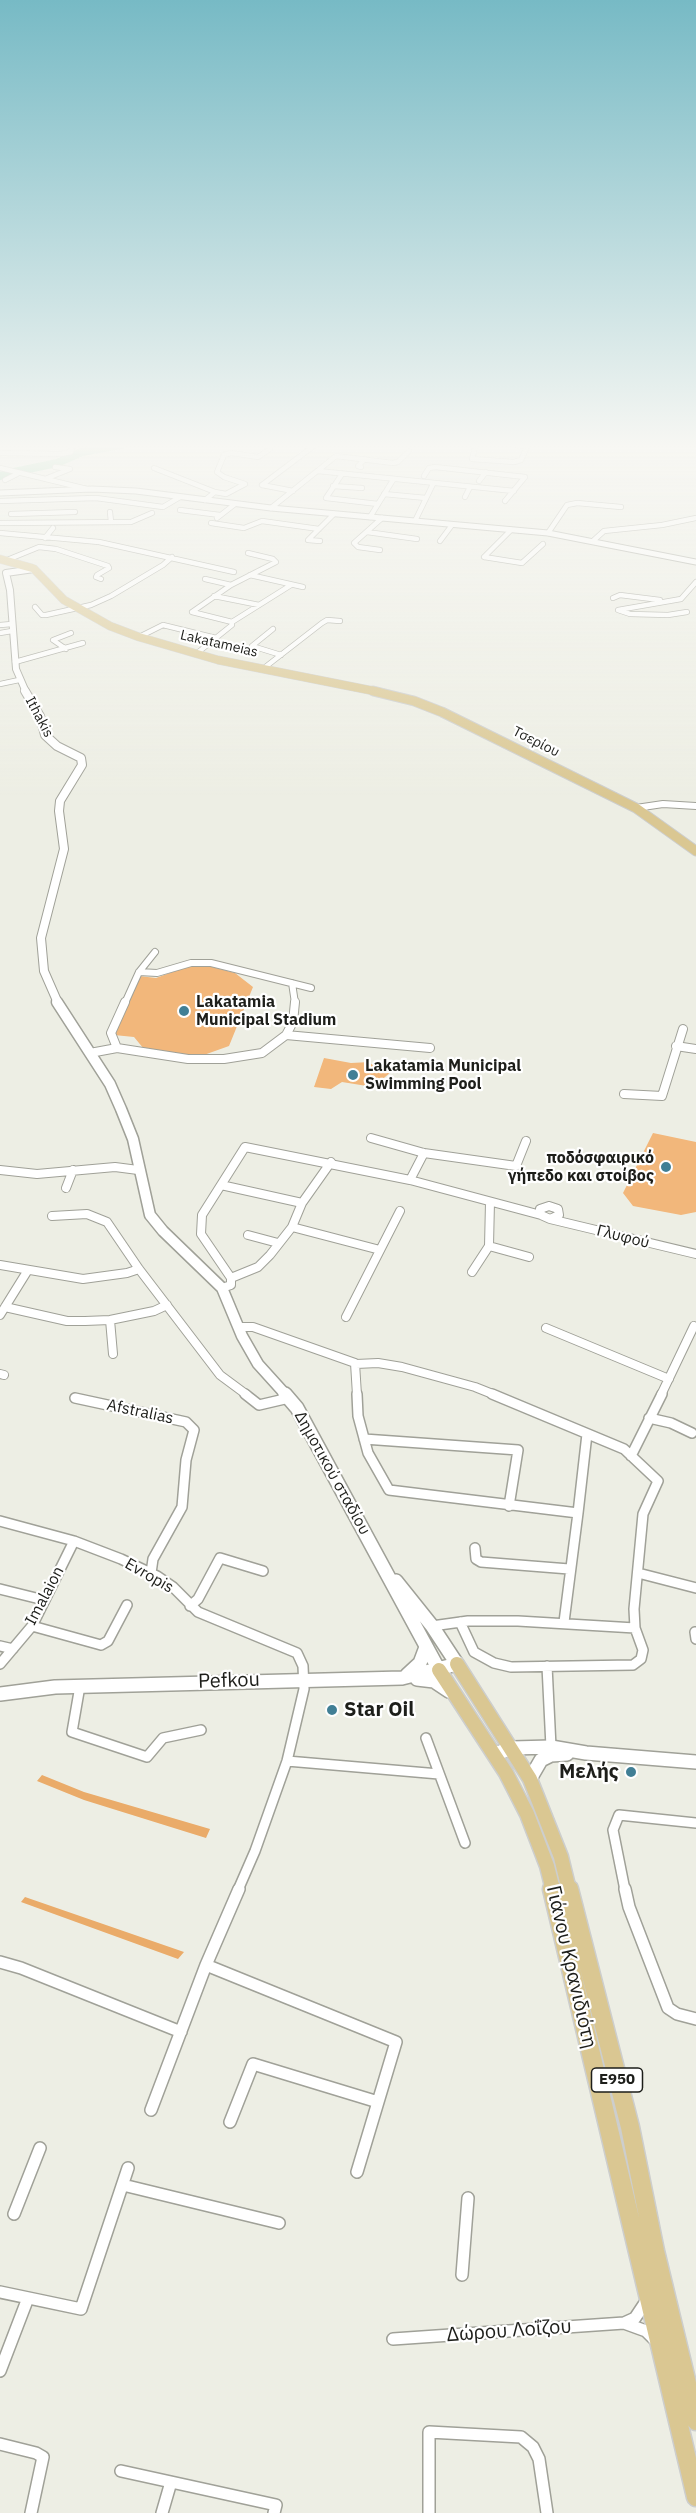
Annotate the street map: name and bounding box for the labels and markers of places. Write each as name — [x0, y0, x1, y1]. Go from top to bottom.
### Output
place label: Lakatamia Municipal Stadium — [196, 992, 336, 1030]
marker: Lakatamia Municipal Stadium — [177, 1004, 191, 1018]
place label: Lakatamia Municipal Swimming Pool — [365, 1056, 521, 1094]
marker: Lakatamia Municipal Swimming Pool — [346, 1068, 360, 1082]
place label: ποδόσφαιρικό γήπεδο και στοίβος — [508, 1148, 654, 1186]
marker: ποδόσφαιρικό γήπεδο και στοίβος — [659, 1160, 673, 1174]
place label: Star Oil — [344, 1698, 414, 1722]
marker: Star Oil — [325, 1703, 339, 1717]
place label: Μελής — [559, 1760, 619, 1784]
marker: Μελής — [624, 1765, 638, 1779]

